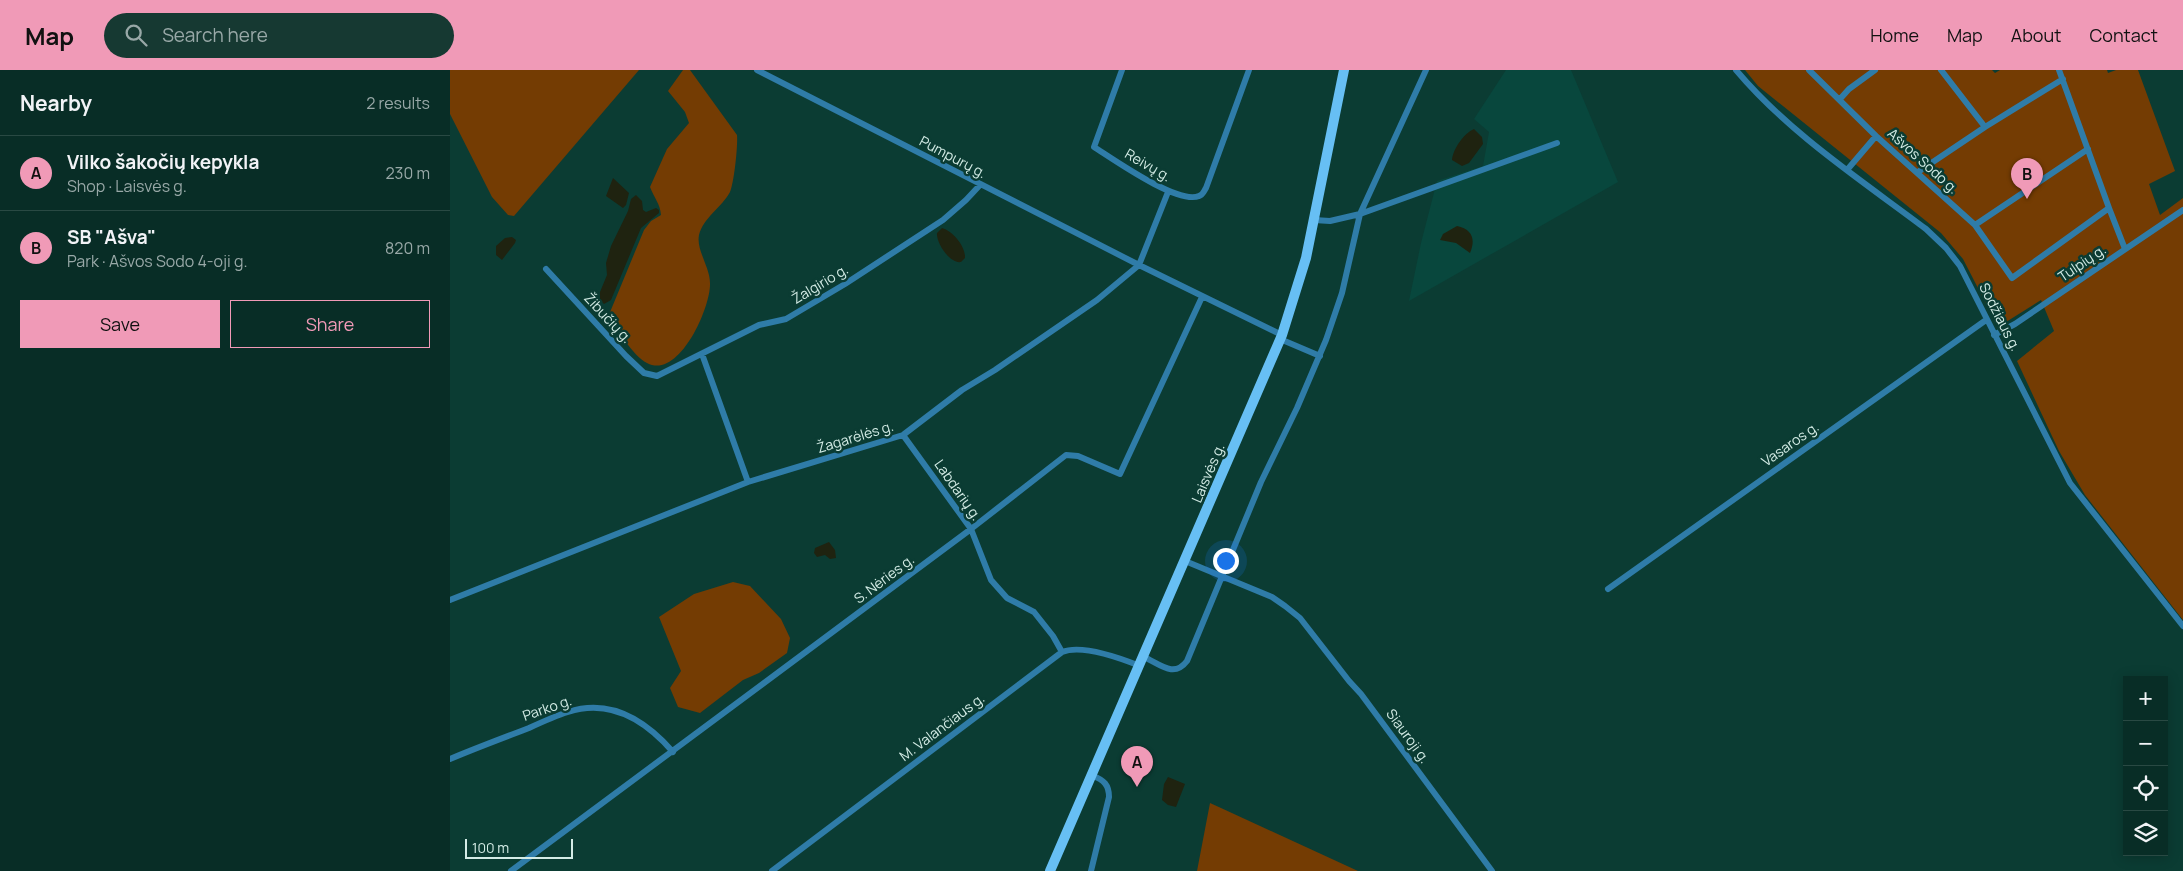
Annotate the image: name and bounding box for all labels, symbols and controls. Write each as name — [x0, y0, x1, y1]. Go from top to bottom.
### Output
search box — [104, 13, 454, 58]
text: Map — [25, 19, 74, 52]
icon: search — [122, 21, 150, 49]
text: Search here — [162, 22, 268, 48]
text: Home — [1870, 23, 1919, 47]
text: Map — [1947, 23, 1983, 47]
text: About — [2011, 23, 2061, 47]
text: Contact — [2089, 23, 2158, 47]
text: Nearby — [20, 89, 92, 117]
text: 2 results — [366, 92, 430, 114]
street label: Ašvos Sodo g. — [1884, 124, 1963, 198]
street label: Pumpurų g. — [916, 131, 990, 182]
street label: Reivų g. — [1122, 144, 1175, 185]
text: Vilko šakočių kepykla — [67, 149, 259, 175]
pin: B — [2011, 158, 2043, 199]
text: A — [31, 162, 41, 184]
text: 230 m — [386, 162, 430, 184]
text: Shop · Laisvės g. — [67, 175, 187, 197]
text: SB "Ašva" — [67, 224, 156, 250]
text: B — [31, 237, 41, 259]
text: 820 m — [385, 237, 430, 259]
street label: Tulpių g. — [2054, 240, 2109, 285]
text: Park · Ašvos Sodo 4-oji g. — [67, 250, 247, 272]
street label: Žalgirio g. — [788, 259, 851, 308]
street label: Sodžiaus g. — [1975, 280, 2026, 354]
street label: Žibučių g. — [580, 288, 637, 347]
button: Save — [20, 300, 220, 348]
button: Share — [230, 300, 430, 348]
street label: Žagarėlės g. — [814, 416, 895, 457]
street label: Vasaros g. — [1757, 417, 1822, 470]
street label: Laisvės g. — [1187, 440, 1229, 505]
street label: Labdarių g. — [930, 455, 986, 524]
your location — [1213, 548, 1239, 574]
street label: S. Nėries g. — [850, 550, 918, 608]
map controls — [2123, 676, 2168, 856]
button: + — [2123, 676, 2168, 721]
street label: M. Valančiaus g. — [895, 688, 988, 765]
street label: Parko g. — [520, 690, 574, 725]
street label: Siauroji g. — [1382, 705, 1434, 767]
button: − — [2123, 721, 2168, 766]
pin: A — [1121, 746, 1153, 787]
button: locate — [2123, 766, 2168, 811]
button: layers — [2123, 811, 2168, 856]
scale bar — [465, 836, 572, 859]
text: 100 m — [472, 838, 509, 857]

